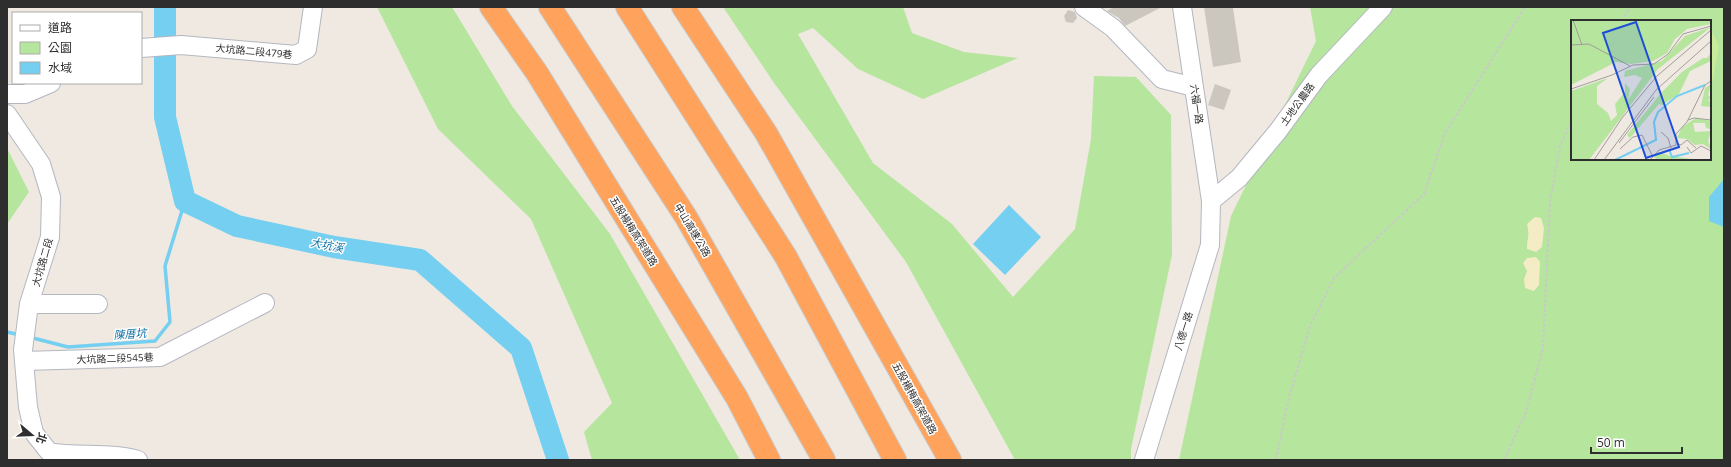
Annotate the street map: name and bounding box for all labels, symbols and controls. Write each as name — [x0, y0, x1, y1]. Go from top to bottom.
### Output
legend — [12, 12, 142, 84]
text: 道路 — [48, 19, 72, 36]
inset map — [1571, 20, 1711, 160]
text: 公園 — [48, 39, 72, 56]
street label: 大坑路二段479巷 — [215, 41, 293, 61]
text: 水域 — [48, 59, 72, 76]
street label: 土地公農路 — [1277, 80, 1317, 128]
street label: 六福一路 — [1187, 83, 1207, 125]
street label: 五股楊梅高架道路 — [607, 193, 661, 269]
street label: 中山高速公路 — [672, 201, 714, 259]
water label: 大坑溪 — [309, 234, 347, 255]
street label: 大坑路二段 — [28, 236, 56, 288]
street label: 八德一路 — [1170, 310, 1196, 352]
water label: 陳厝坑 — [113, 325, 149, 342]
street label: 大坑路二段545巷 — [76, 350, 154, 366]
street label: 五股楊梅高架道路 — [889, 360, 941, 436]
north arrow — [12, 415, 52, 455]
scale bar — [1591, 429, 1682, 455]
text: 北 — [33, 431, 51, 446]
text: 50 m — [1597, 434, 1625, 451]

